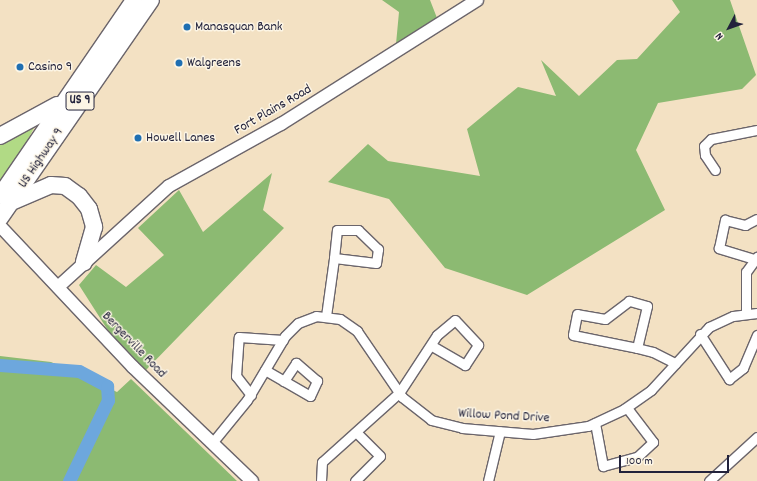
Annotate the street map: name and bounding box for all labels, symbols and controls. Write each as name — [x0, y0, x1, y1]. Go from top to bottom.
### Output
north arrow — [709, 8, 749, 48]
place label: Manasquan Bank — [195, 19, 283, 35]
marker: Manasquan Bank — [182, 22, 192, 32]
text: N — [712, 29, 728, 43]
place label: Walgreens — [187, 55, 241, 71]
marker: Walgreens — [174, 58, 184, 68]
place label: Casino 9 — [28, 59, 72, 75]
marker: Casino 9 — [15, 62, 25, 72]
street label: Fort Plains Road — [231, 81, 315, 139]
road number: US 9 — [65, 90, 95, 112]
street label: US Highway 9 — [15, 125, 67, 191]
place label: Howell Lanes — [146, 130, 215, 146]
marker: Howell Lanes — [133, 133, 143, 143]
street label: Bergerville Road — [98, 308, 170, 382]
street label: Willow Pond Drive — [458, 405, 550, 427]
scale bar — [621, 447, 731, 473]
text: 100 m — [626, 453, 653, 470]

